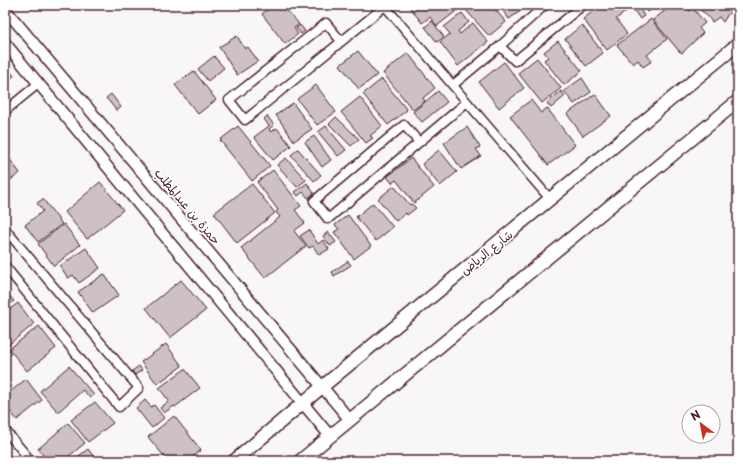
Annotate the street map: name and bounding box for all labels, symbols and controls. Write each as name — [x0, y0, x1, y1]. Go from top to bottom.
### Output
street label: حمزة بن عبدالمطلب — [151, 164, 225, 248]
street label: شارع الرياض — [456, 225, 517, 280]
north arrow — [681, 404, 721, 444]
text: N — [687, 405, 704, 425]

